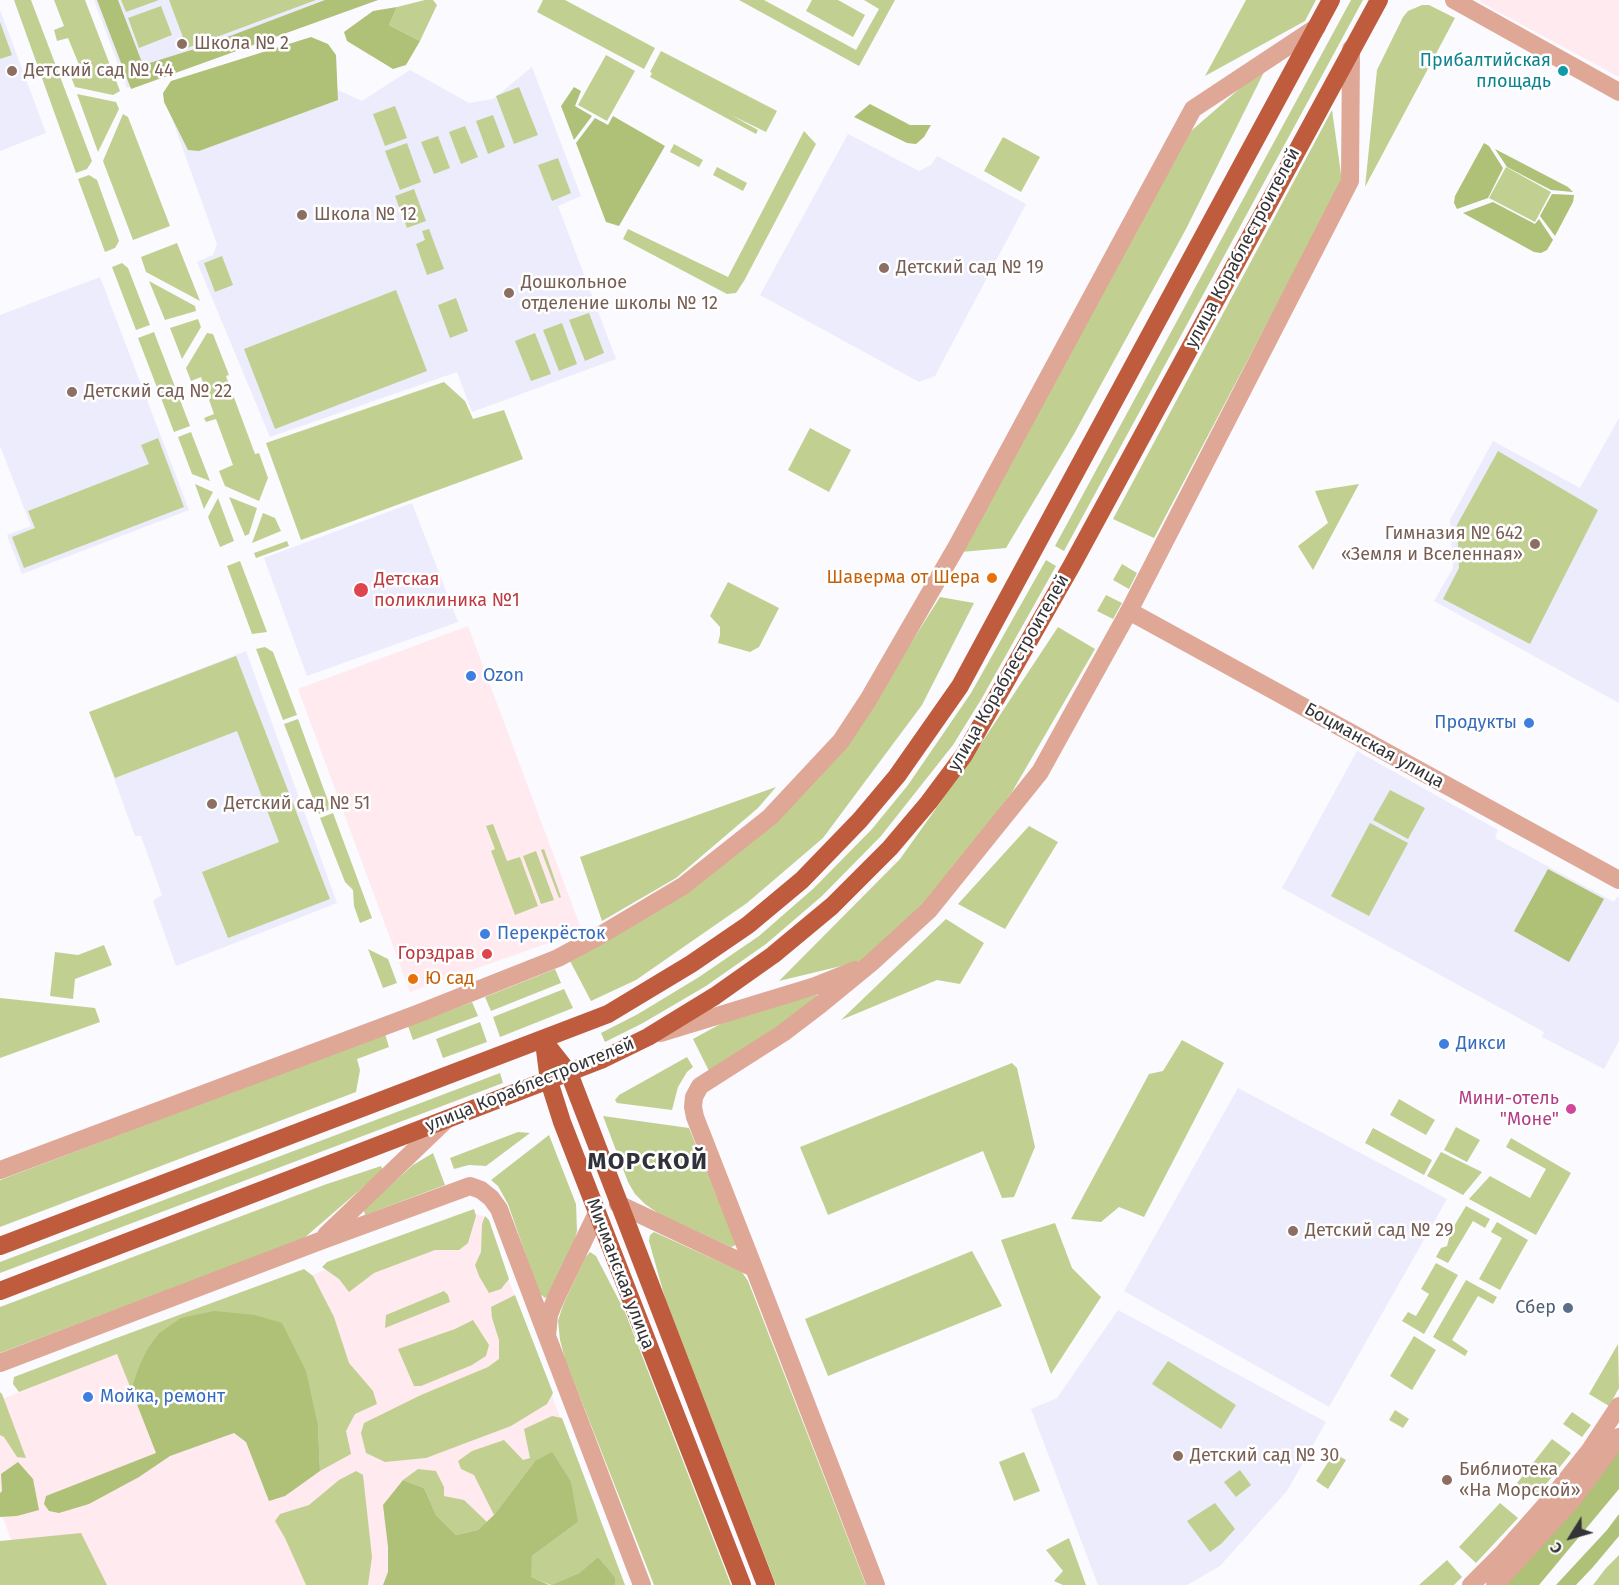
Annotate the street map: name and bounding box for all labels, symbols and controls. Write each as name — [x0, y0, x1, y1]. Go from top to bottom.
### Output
place label: Школа № 2 — [194, 33, 289, 55]
marker: Школа № 2 — [175, 37, 189, 51]
place label: Прибалтийская площадь — [1420, 50, 1551, 92]
place label: Детский сад № 44 — [24, 60, 173, 82]
marker: Детский сад № 44 — [5, 64, 19, 78]
marker: Прибалтийская площадь — [1556, 64, 1570, 78]
street label: улица Кораблестроителей — [1181, 144, 1305, 352]
place label: Школа № 12 — [314, 204, 417, 226]
marker: Школа № 12 — [295, 208, 309, 222]
place label: Детский сад № 19 — [896, 257, 1044, 279]
marker: Детский сад № 19 — [877, 261, 891, 275]
place label: Дошкольное отделение школы № 12 — [521, 272, 718, 314]
marker: Дошкольное отделение школы № 12 — [502, 286, 516, 300]
place label: Детский сад № 22 — [84, 381, 232, 403]
marker: Детский сад № 22 — [65, 385, 79, 399]
place label: Гимназия № 642 «Земля и Вселенная» — [1341, 523, 1523, 566]
marker: Гимназия № 642 «Земля и Вселенная» — [1528, 537, 1542, 551]
place label: Шаверма от Шера — [827, 567, 980, 589]
place label: Детская поликлиника №1 — [374, 569, 520, 612]
street label: улица Кораблестроителей — [944, 571, 1074, 775]
marker: Шаверма от Шера — [985, 571, 999, 585]
marker: Детская поликлиника №1 — [352, 581, 370, 599]
place label: Ozon — [483, 665, 524, 687]
marker: Ozon — [464, 669, 478, 683]
street label: Боцманская улица — [1300, 699, 1448, 793]
place label: Продукты — [1434, 712, 1517, 734]
marker: Продукты — [1522, 716, 1536, 730]
place label: Детский сад № 51 — [224, 793, 370, 815]
marker: Детский сад № 51 — [205, 797, 219, 811]
place label: Перекрёсток — [497, 923, 605, 945]
marker: Перекрёсток — [478, 927, 492, 941]
place label: Горздрав — [398, 943, 475, 965]
marker: Горздрав — [480, 947, 494, 961]
place label: Ю сад — [425, 968, 474, 990]
marker: Ю сад — [406, 972, 420, 986]
street label: улица Кораблестроителей — [422, 1033, 638, 1137]
place label: Дикси — [1456, 1033, 1506, 1055]
marker: Дикси — [1437, 1037, 1451, 1051]
place label: Мини-отель "Моне" — [1458, 1088, 1559, 1130]
marker: Мини-отель "Моне" — [1564, 1102, 1578, 1116]
district label: МОРСКОЙ — [588, 1148, 708, 1176]
street label: Мичманская улица — [581, 1196, 659, 1352]
place label: Детский сад № 29 — [1305, 1220, 1454, 1242]
marker: Детский сад № 29 — [1286, 1224, 1300, 1238]
place label: Сбер — [1515, 1297, 1556, 1319]
marker: Сбер — [1561, 1301, 1575, 1315]
place label: Мойка, ремонт — [100, 1386, 225, 1408]
marker: Мойка, ремонт — [81, 1390, 95, 1404]
place label: Детский сад № 30 — [1190, 1445, 1339, 1467]
marker: Детский сад № 30 — [1171, 1449, 1185, 1463]
place label: Библиотека «На Морской» — [1459, 1459, 1581, 1502]
marker: Библиотека «На Морской» — [1440, 1473, 1454, 1487]
north arrow — [1541, 1507, 1601, 1567]
text: С — [1546, 1539, 1567, 1558]

